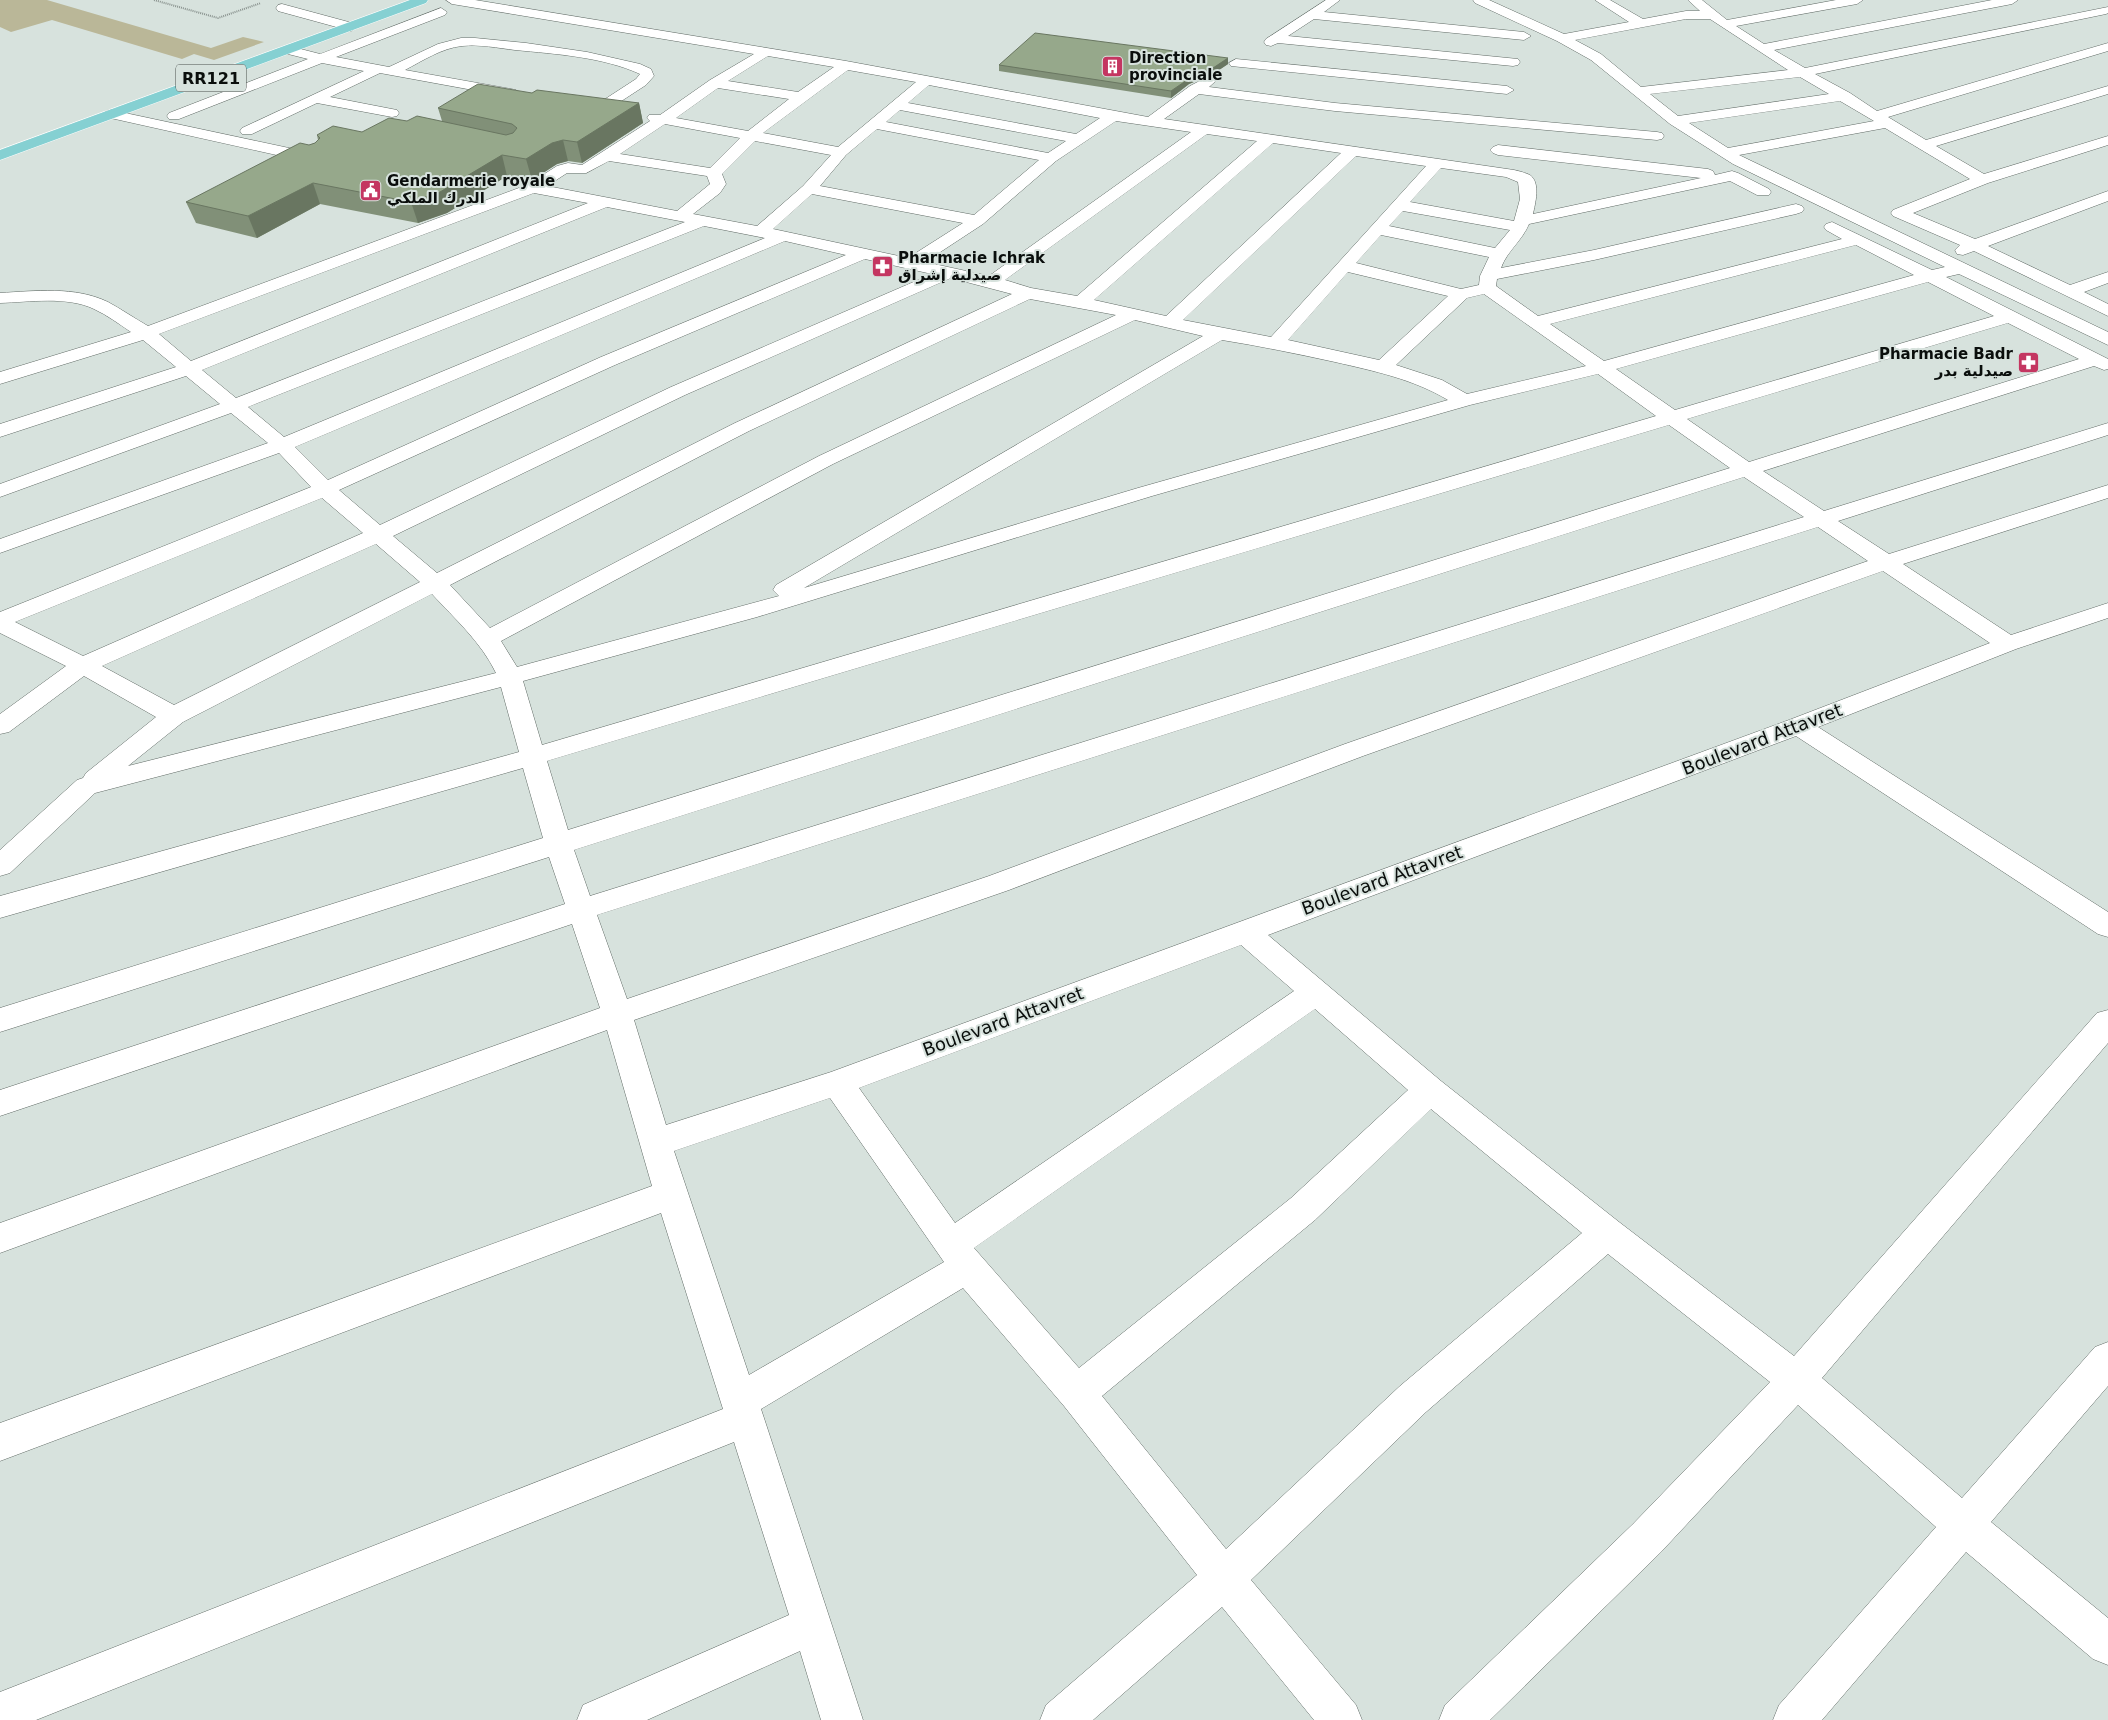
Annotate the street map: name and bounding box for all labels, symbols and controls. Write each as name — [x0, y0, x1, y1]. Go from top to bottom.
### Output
place label: Direction provinciale — [1129, 49, 1223, 84]
building icon: Direction provinciale — [1101, 55, 1125, 79]
road number: RR121 — [176, 64, 246, 92]
place label: Gendarmerie royale الدرك الملكي — [387, 172, 555, 207]
public building icon: Gendarmerie royale الدرك الملكي — [359, 178, 383, 202]
place label: Pharmacie Ichrak صيدلية إشراق — [898, 249, 1046, 284]
pharmacy icon: Pharmacie Ichrak صيدلية إشراق — [870, 255, 894, 279]
place label: Pharmacie Badr صيدلية بدر — [1879, 345, 2014, 380]
pharmacy icon: Pharmacie Badr صيدلية بدر — [2017, 351, 2041, 375]
street label: Boulevard Attavret — [1679, 699, 1845, 779]
street label: Boulevard Attavret — [1299, 841, 1465, 919]
street label: Boulevard Attavret — [920, 982, 1086, 1060]

